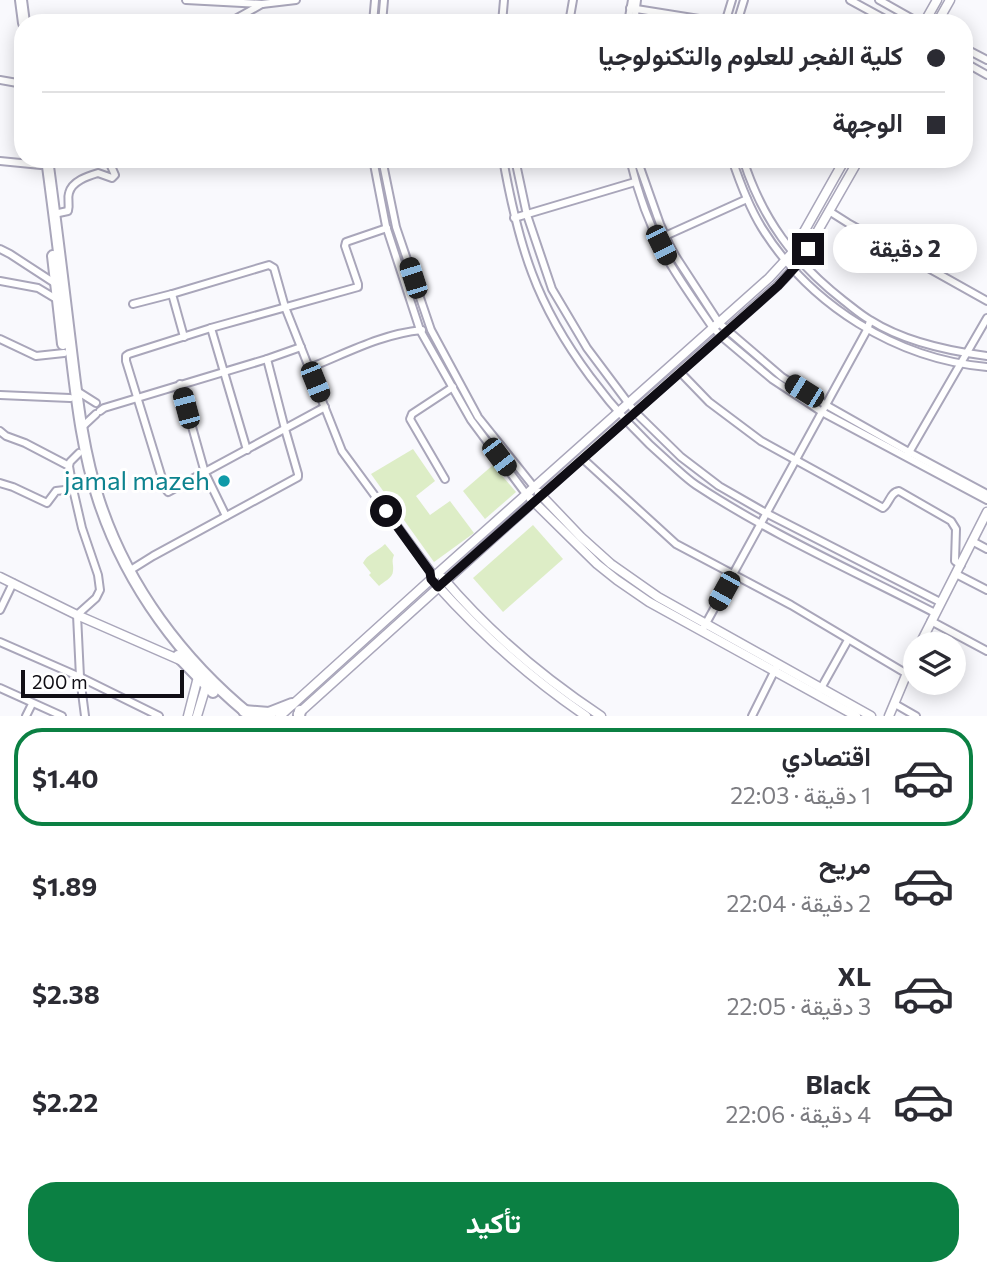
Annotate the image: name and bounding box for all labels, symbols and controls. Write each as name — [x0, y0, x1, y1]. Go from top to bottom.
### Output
text: كلية الفجر للعلوم والتكنولوجيا — [598, 39, 903, 70]
text: الوجهة — [832, 106, 903, 137]
car — [643, 222, 680, 268]
callout: 2 دقيقة — [832, 224, 976, 274]
route end — [792, 233, 824, 265]
text: 2 دقيقة — [869, 234, 941, 262]
car — [397, 255, 430, 301]
car — [298, 359, 333, 405]
car — [781, 371, 828, 411]
car — [171, 385, 202, 431]
car — [478, 434, 521, 480]
place label: jamal mazeh — [64, 464, 210, 495]
marker: jamal mazeh — [216, 473, 232, 489]
route start — [370, 495, 402, 527]
car — [705, 568, 744, 614]
map controls — [903, 632, 966, 695]
button: layers — [903, 632, 966, 695]
scale bar — [21, 667, 184, 699]
text: 200 m — [32, 670, 88, 693]
text: اقتصادي — [782, 740, 871, 771]
icon: car — [892, 746, 955, 809]
text: $1.40 — [32, 762, 99, 793]
text: 1 دقيقة · 22:03 — [730, 781, 871, 809]
text: مريح — [819, 848, 871, 879]
icon: car — [892, 854, 955, 917]
text: $1.89 — [32, 870, 97, 901]
text: 2 دقيقة · 22:04 — [727, 889, 871, 917]
text: XL — [837, 960, 871, 991]
icon: car — [892, 962, 955, 1025]
text: $2.38 — [32, 978, 100, 1009]
text: 3 دقيقة · 22:05 — [727, 992, 871, 1020]
text: Black — [805, 1068, 871, 1099]
icon: car — [892, 1070, 955, 1133]
text: $2.22 — [32, 1086, 98, 1117]
text: 4 دقيقة · 22:06 — [725, 1100, 871, 1128]
button: تأكيد — [28, 1182, 959, 1262]

